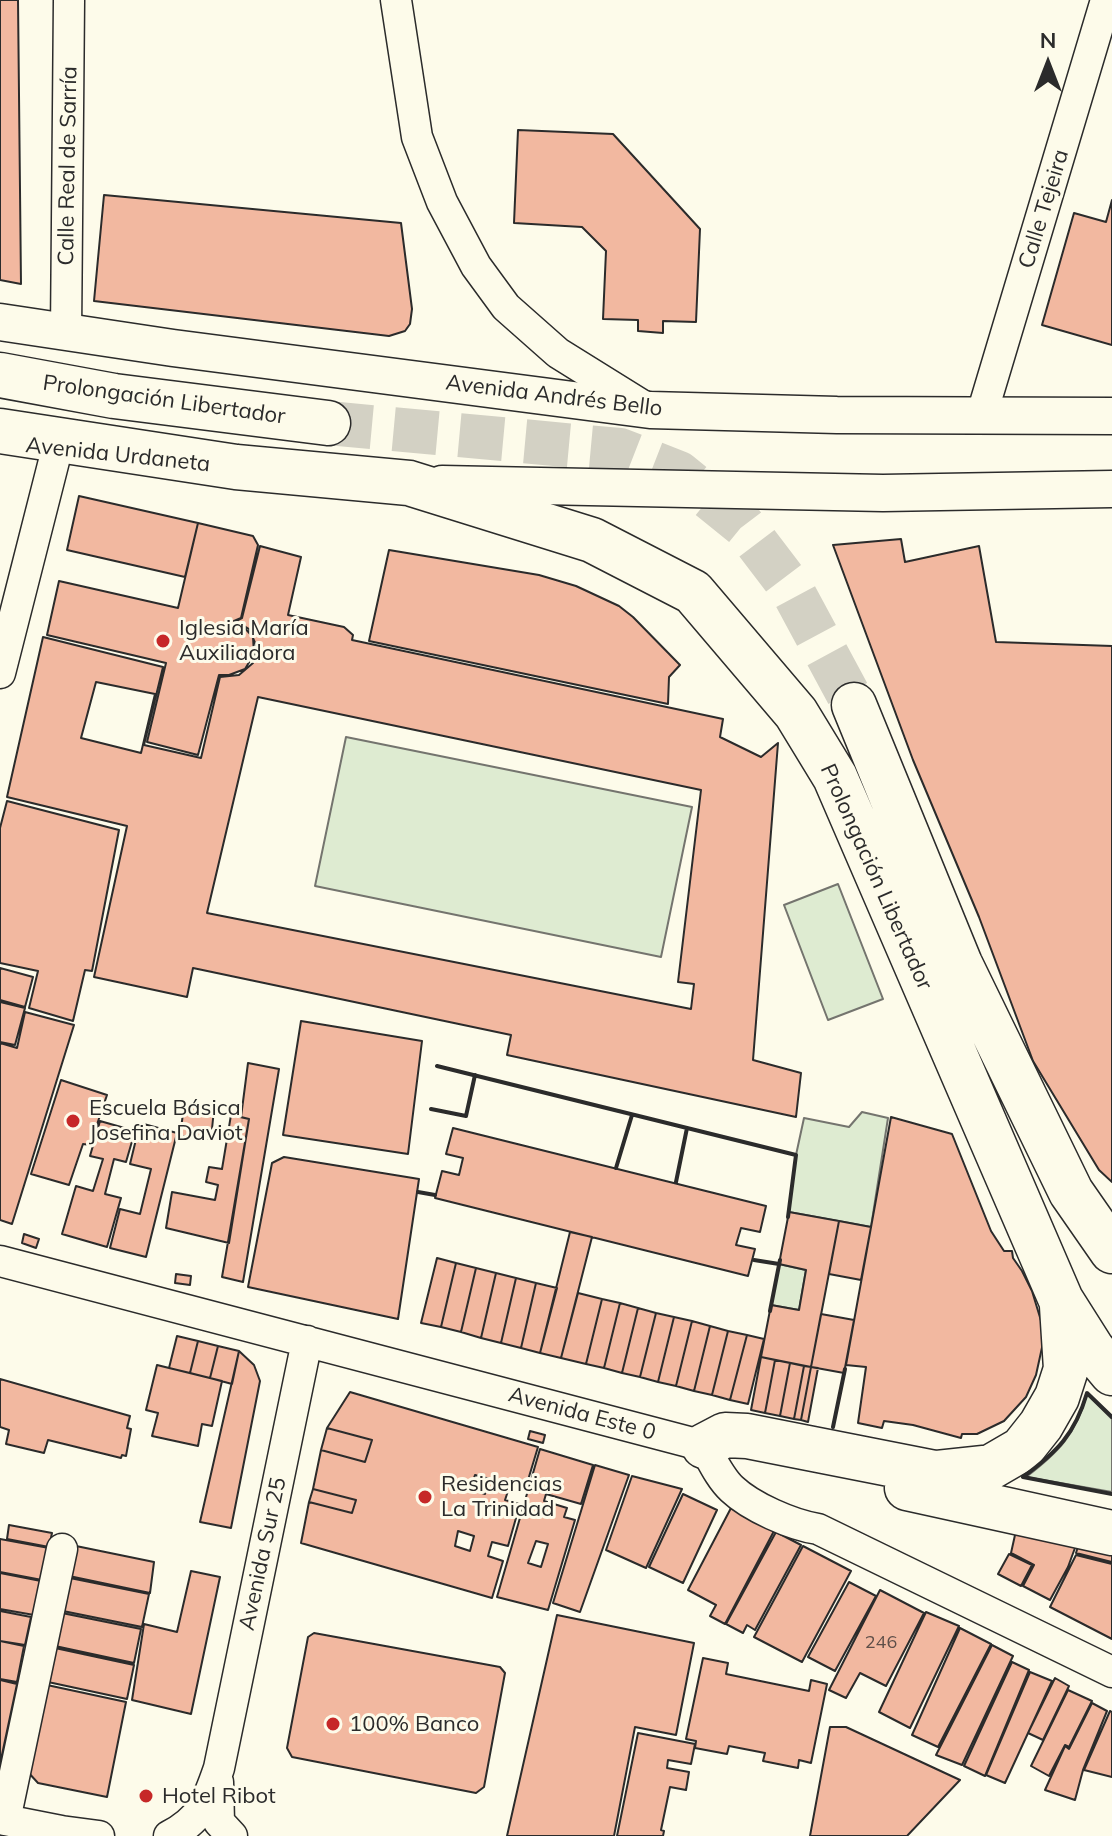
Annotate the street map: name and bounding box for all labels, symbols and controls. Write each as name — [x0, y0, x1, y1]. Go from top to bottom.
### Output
north arrow — [1008, 24, 1088, 104]
text: N — [1040, 26, 1056, 54]
street label: Calle Real de Sarría — [53, 66, 83, 266]
street label: Calle Tejeira — [1013, 146, 1075, 272]
street label: Prolongación Libertador — [41, 370, 287, 430]
street label: Avenida Andrés Bello — [444, 370, 664, 422]
street label: Avenida Urdaneta — [24, 432, 212, 478]
place label: Iglesia María Auxiliadora — [179, 615, 309, 666]
marker: Iglesia María Auxiliadora — [154, 632, 172, 650]
street label: Prolongación Libertador — [814, 760, 938, 994]
place label: Escuela Básica Josefina Daviot — [89, 1095, 243, 1146]
marker: Escuela Básica Josefina Daviot — [64, 1112, 82, 1130]
street label: Avenida Este 0 — [505, 1382, 659, 1446]
place label: Residencias La Trinidad — [441, 1471, 562, 1522]
street label: Avenida Sur 25 — [234, 1475, 292, 1633]
marker: Residencias La Trinidad — [416, 1488, 434, 1506]
house number: 246 — [865, 1632, 897, 1654]
place label: 100% Banco — [349, 1711, 479, 1737]
marker: 100% Banco — [324, 1715, 342, 1733]
place label: Hotel Ribot — [162, 1783, 276, 1809]
marker: Hotel Ribot — [137, 1787, 155, 1805]

